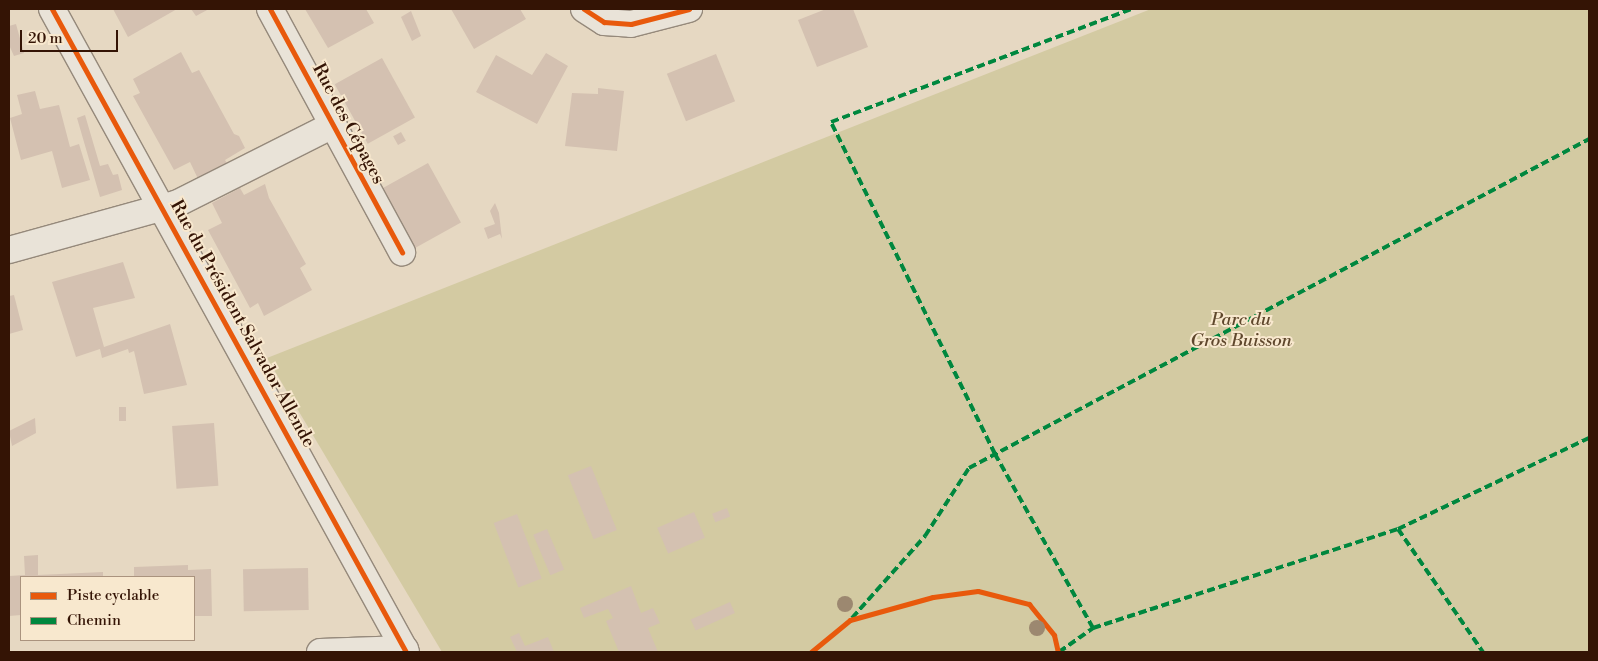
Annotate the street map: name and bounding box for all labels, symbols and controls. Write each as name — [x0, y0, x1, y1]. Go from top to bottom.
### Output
scale bar — [22, 20, 120, 52]
text: 20 m — [28, 29, 63, 48]
street label: Rue des Cépages — [307, 60, 389, 188]
street label: Rue du Président Salvador Allende — [165, 197, 319, 451]
park label: Parc du Gros Buisson — [1190, 310, 1292, 352]
legend — [20, 576, 195, 641]
text: Piste cyclable — [67, 586, 159, 605]
text: Chemin — [67, 611, 121, 630]

